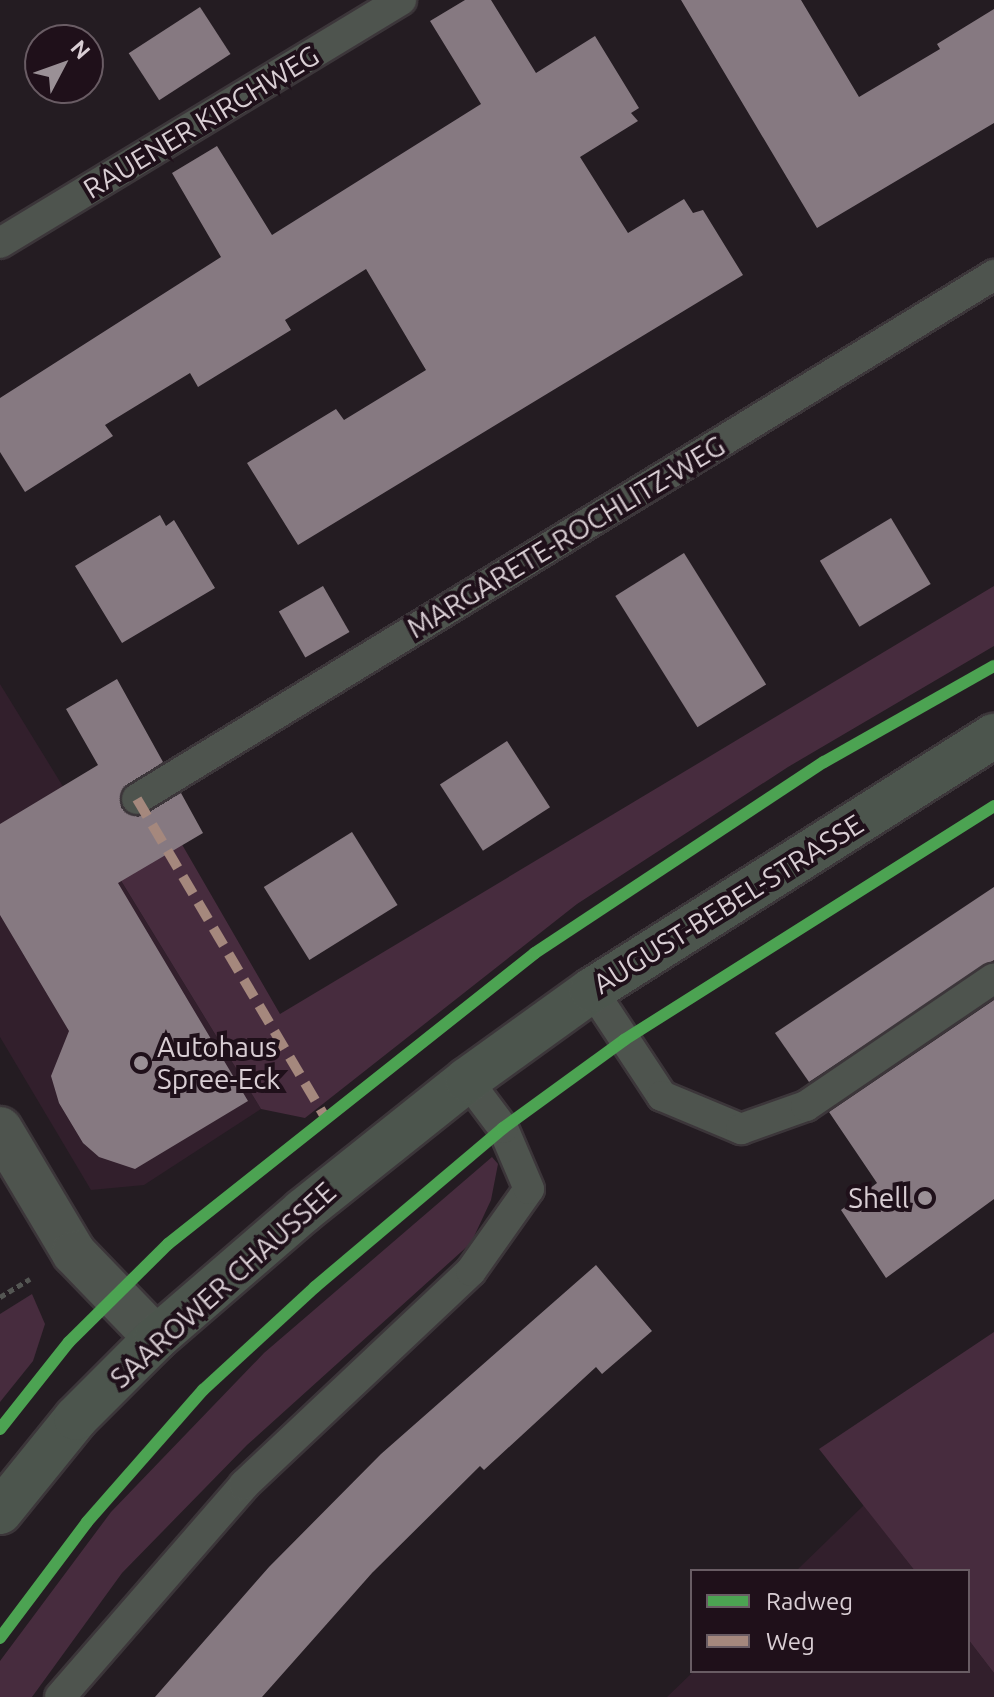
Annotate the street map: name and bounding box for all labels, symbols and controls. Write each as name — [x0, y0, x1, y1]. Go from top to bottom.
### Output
north arrow — [24, 24, 104, 104]
street label: RAUENER KIRCHWEG — [77, 38, 325, 206]
street label: MARGARETE-ROCHLITZ-WEG — [401, 429, 731, 645]
street label: AUGUST-BEBEL-STRASSE — [587, 807, 869, 1001]
place label: Autohaus Spree-Eck — [157, 1030, 280, 1096]
marker: Autohaus Spree-Eck — [132, 1054, 150, 1072]
street label: SAAROWER CHAUSSEE — [104, 1175, 342, 1395]
place label: Shell — [848, 1181, 909, 1215]
marker: Shell — [916, 1189, 934, 1207]
legend — [690, 1569, 970, 1673]
text: Radweg — [766, 1588, 853, 1615]
text: Weg — [766, 1628, 815, 1655]

